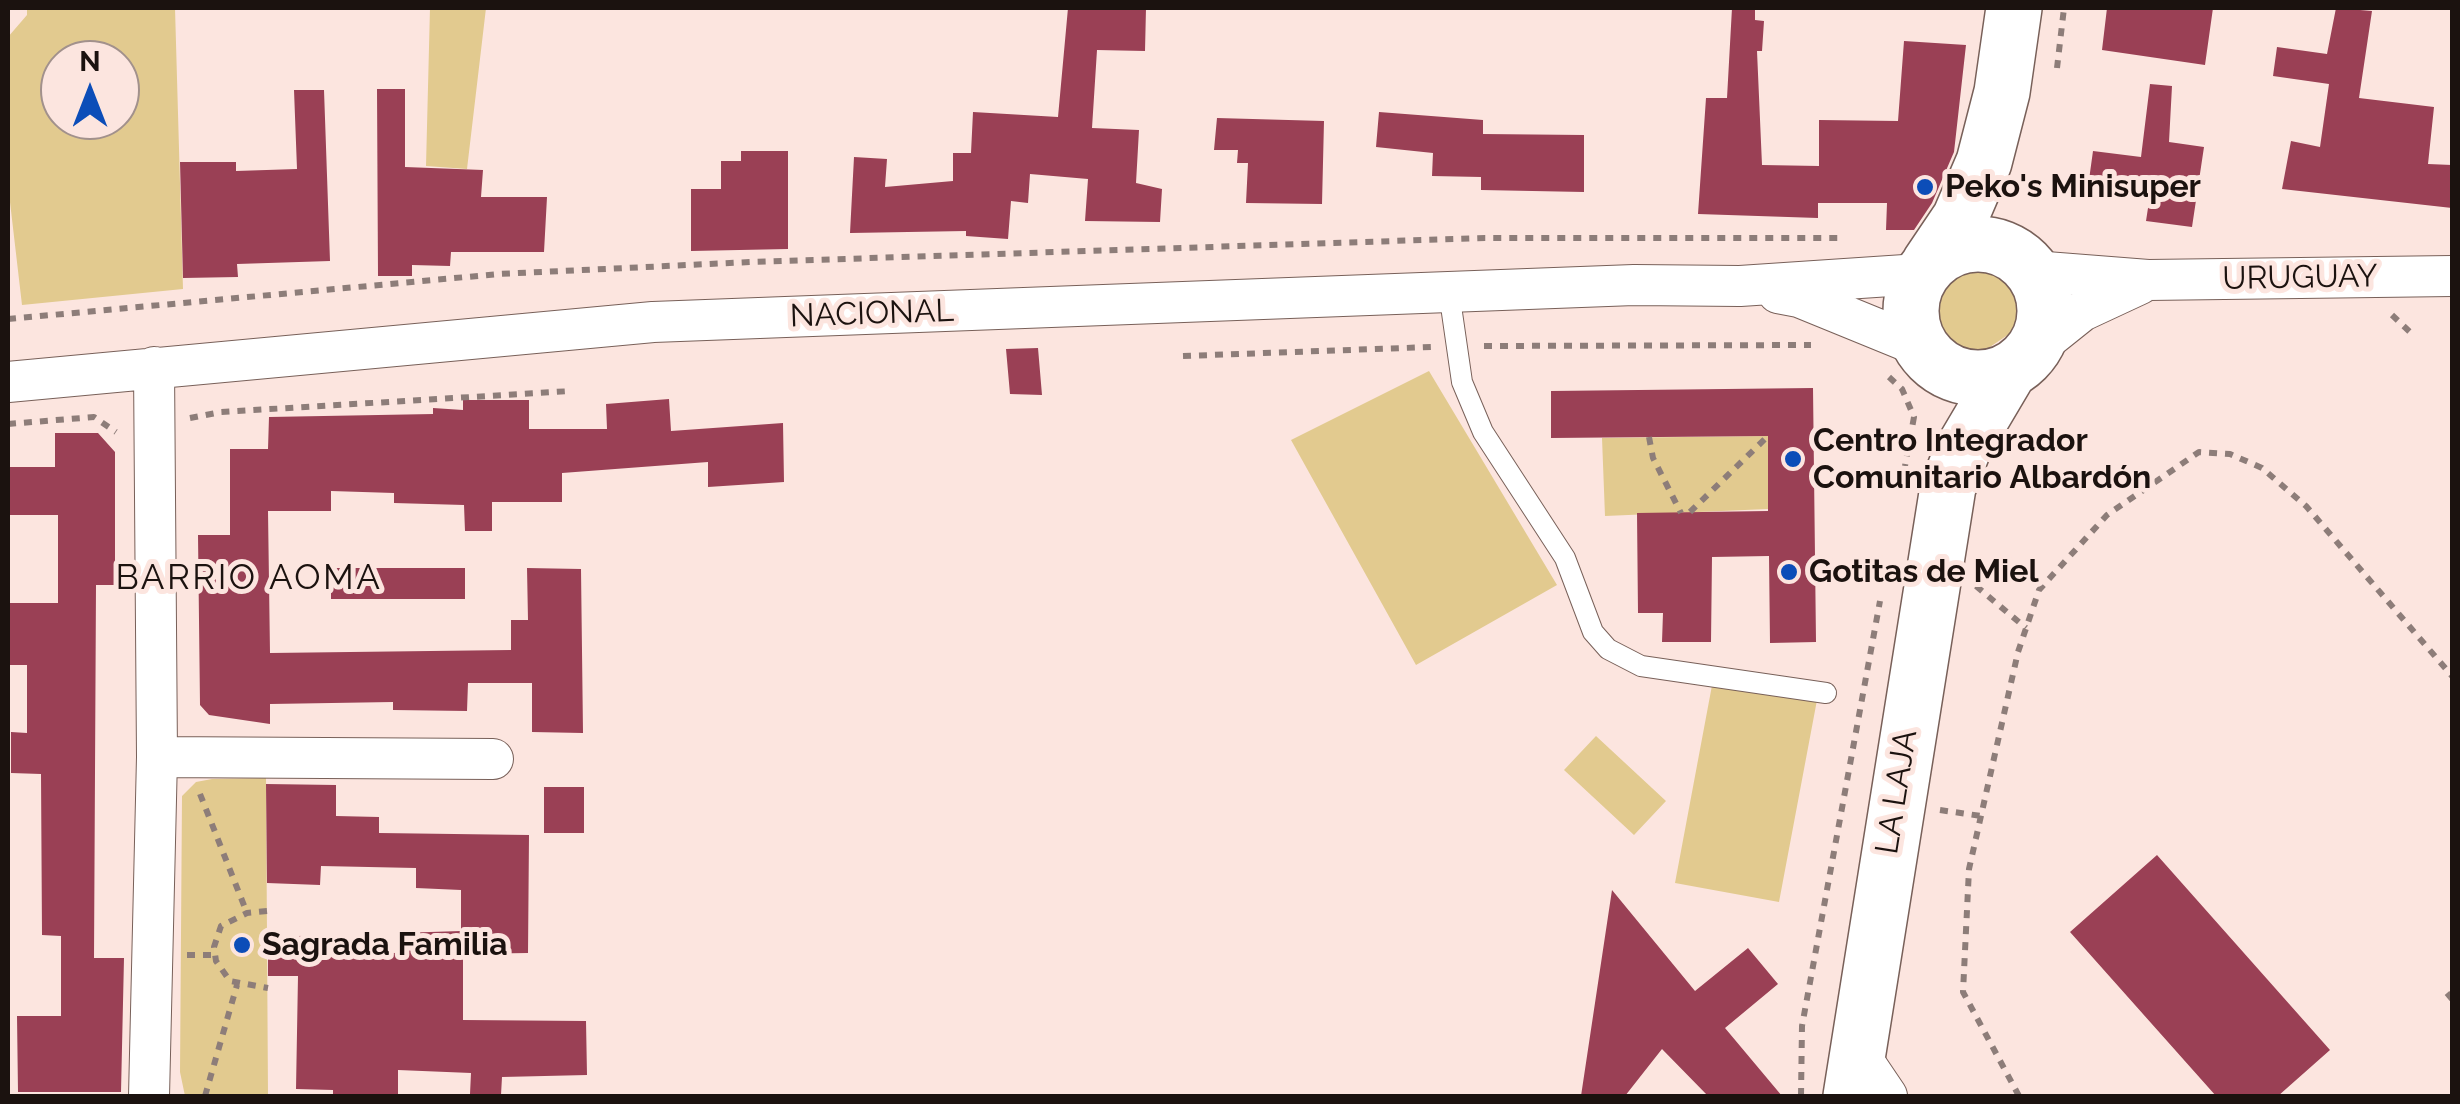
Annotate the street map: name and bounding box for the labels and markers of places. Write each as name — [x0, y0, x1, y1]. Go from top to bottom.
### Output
place label: Peko's Minisuper — [1945, 168, 2201, 206]
marker: Peko's Minisuper — [1914, 176, 1936, 198]
place label: Centro Integrador Comunitario Albardón — [1813, 422, 2151, 497]
marker: Centro Integrador Comunitario Albardón — [1782, 448, 1804, 470]
place label: Gotitas de Miel — [1809, 553, 2039, 591]
marker: Gotitas de Miel — [1778, 561, 1800, 583]
place label: Sagrada Familia — [262, 926, 508, 964]
marker: Sagrada Familia — [231, 934, 253, 956]

